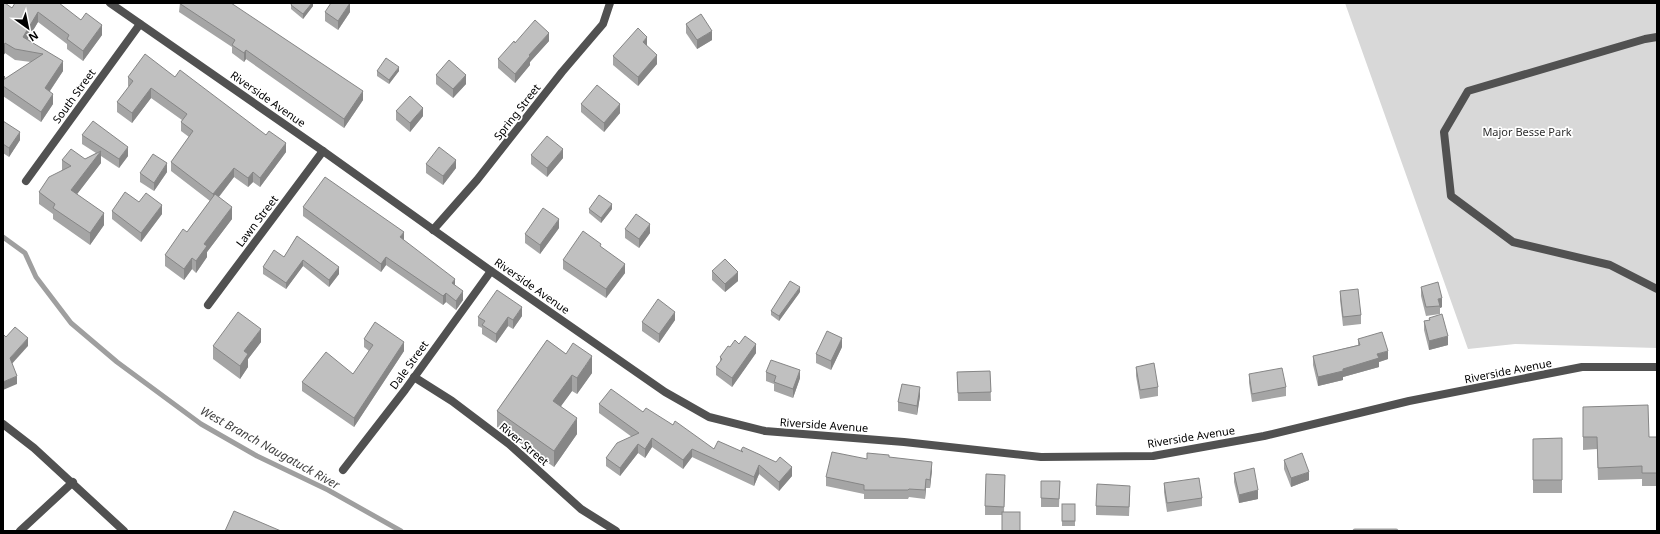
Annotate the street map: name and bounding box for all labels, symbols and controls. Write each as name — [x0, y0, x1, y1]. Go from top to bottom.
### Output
north arrow — [8, 8, 48, 48]
text: N — [26, 28, 42, 46]
street label: South Street — [49, 65, 98, 126]
street label: Riverside Avenue — [228, 67, 309, 130]
street label: Spring Street — [490, 81, 543, 143]
park label: Major Besse Park — [1482, 124, 1572, 139]
street label: Lawn Street — [232, 192, 281, 250]
street label: Riverside Avenue — [492, 254, 573, 317]
street label: Dale Street — [386, 337, 431, 392]
street label: Riverside Avenue — [1463, 355, 1553, 386]
water label: West Branch Naugatuck River — [197, 402, 344, 494]
street label: Riverside Avenue — [779, 414, 869, 435]
street label: River Street — [497, 419, 552, 469]
street label: Riverside Avenue — [1146, 422, 1236, 451]

